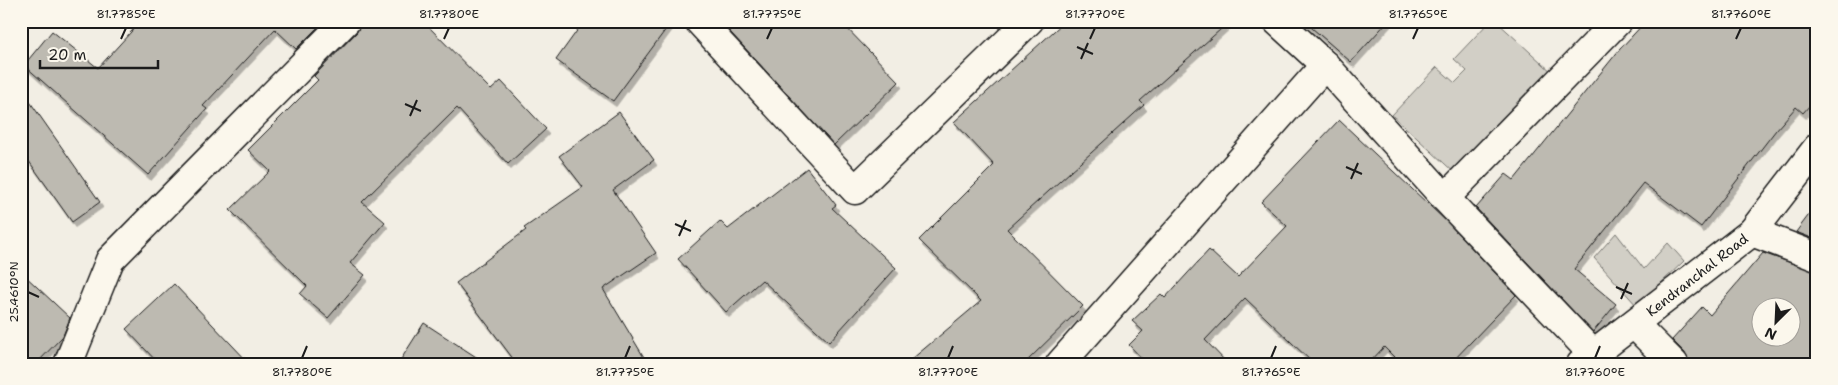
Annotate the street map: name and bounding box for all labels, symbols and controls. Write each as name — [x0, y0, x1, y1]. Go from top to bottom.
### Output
text: 81.7785°E — [96, 6, 156, 22]
text: 81.7780°E — [419, 6, 479, 22]
text: 81.7775°E — [743, 6, 801, 22]
text: 81.7770°E — [1065, 6, 1125, 22]
text: 81.7765°E — [1389, 6, 1447, 22]
text: 81.7760°E — [1711, 6, 1771, 22]
scale bar — [40, 38, 158, 70]
text: 20 m — [48, 45, 87, 65]
street label: Kendranchal Road — [1642, 229, 1752, 320]
text: 25.4610°N — [6, 261, 22, 323]
north arrow — [1750, 298, 1800, 348]
text: N — [1762, 323, 1779, 344]
text: 81.7780°E — [272, 364, 332, 380]
text: 81.7775°E — [596, 364, 654, 380]
text: 81.7770°E — [918, 364, 978, 380]
text: 81.7765°E — [1242, 364, 1300, 380]
text: 81.7760°E — [1565, 364, 1625, 380]

